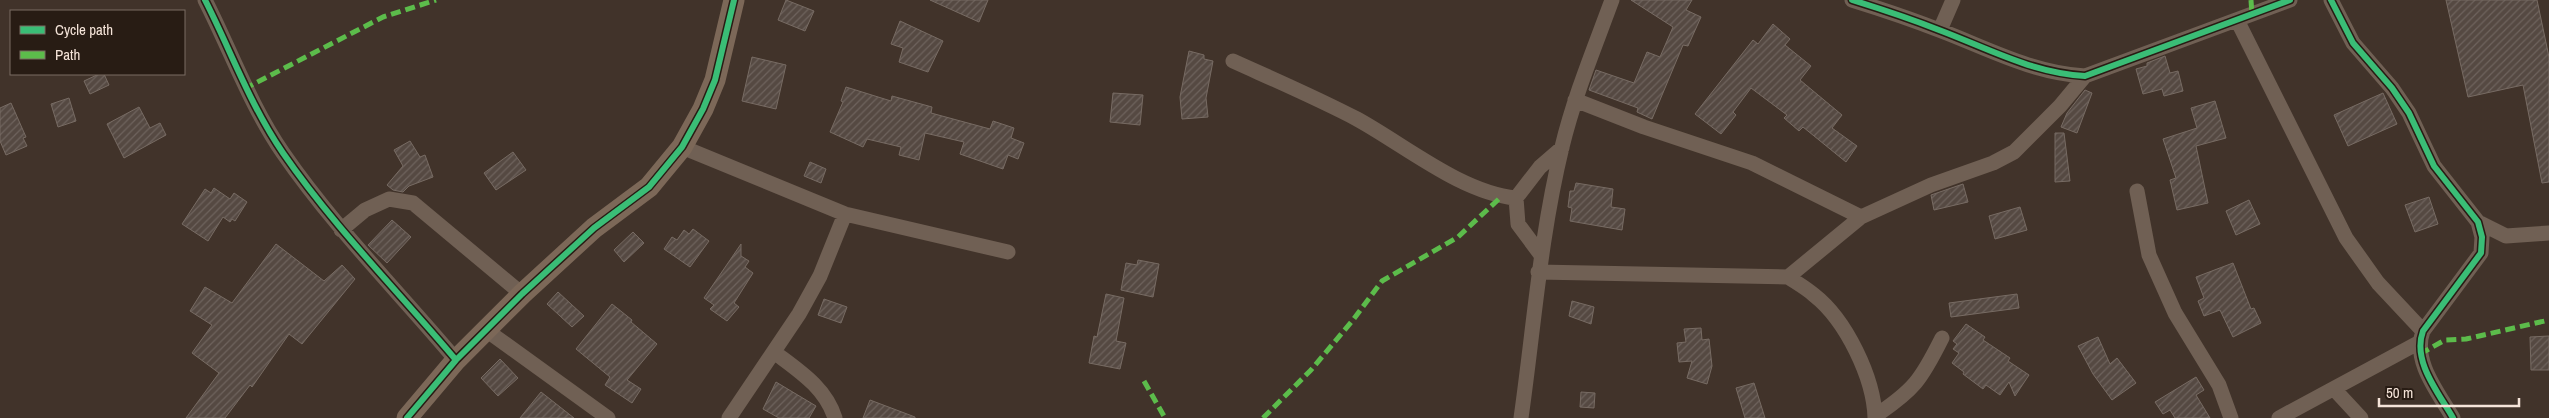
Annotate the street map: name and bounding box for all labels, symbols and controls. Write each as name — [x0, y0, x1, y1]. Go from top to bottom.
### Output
legend — [10, 10, 185, 75]
text: Cycle path — [55, 19, 113, 40]
text: Path — [55, 44, 80, 65]
scale bar — [2379, 376, 2519, 408]
text: 50 m — [2386, 382, 2413, 403]

